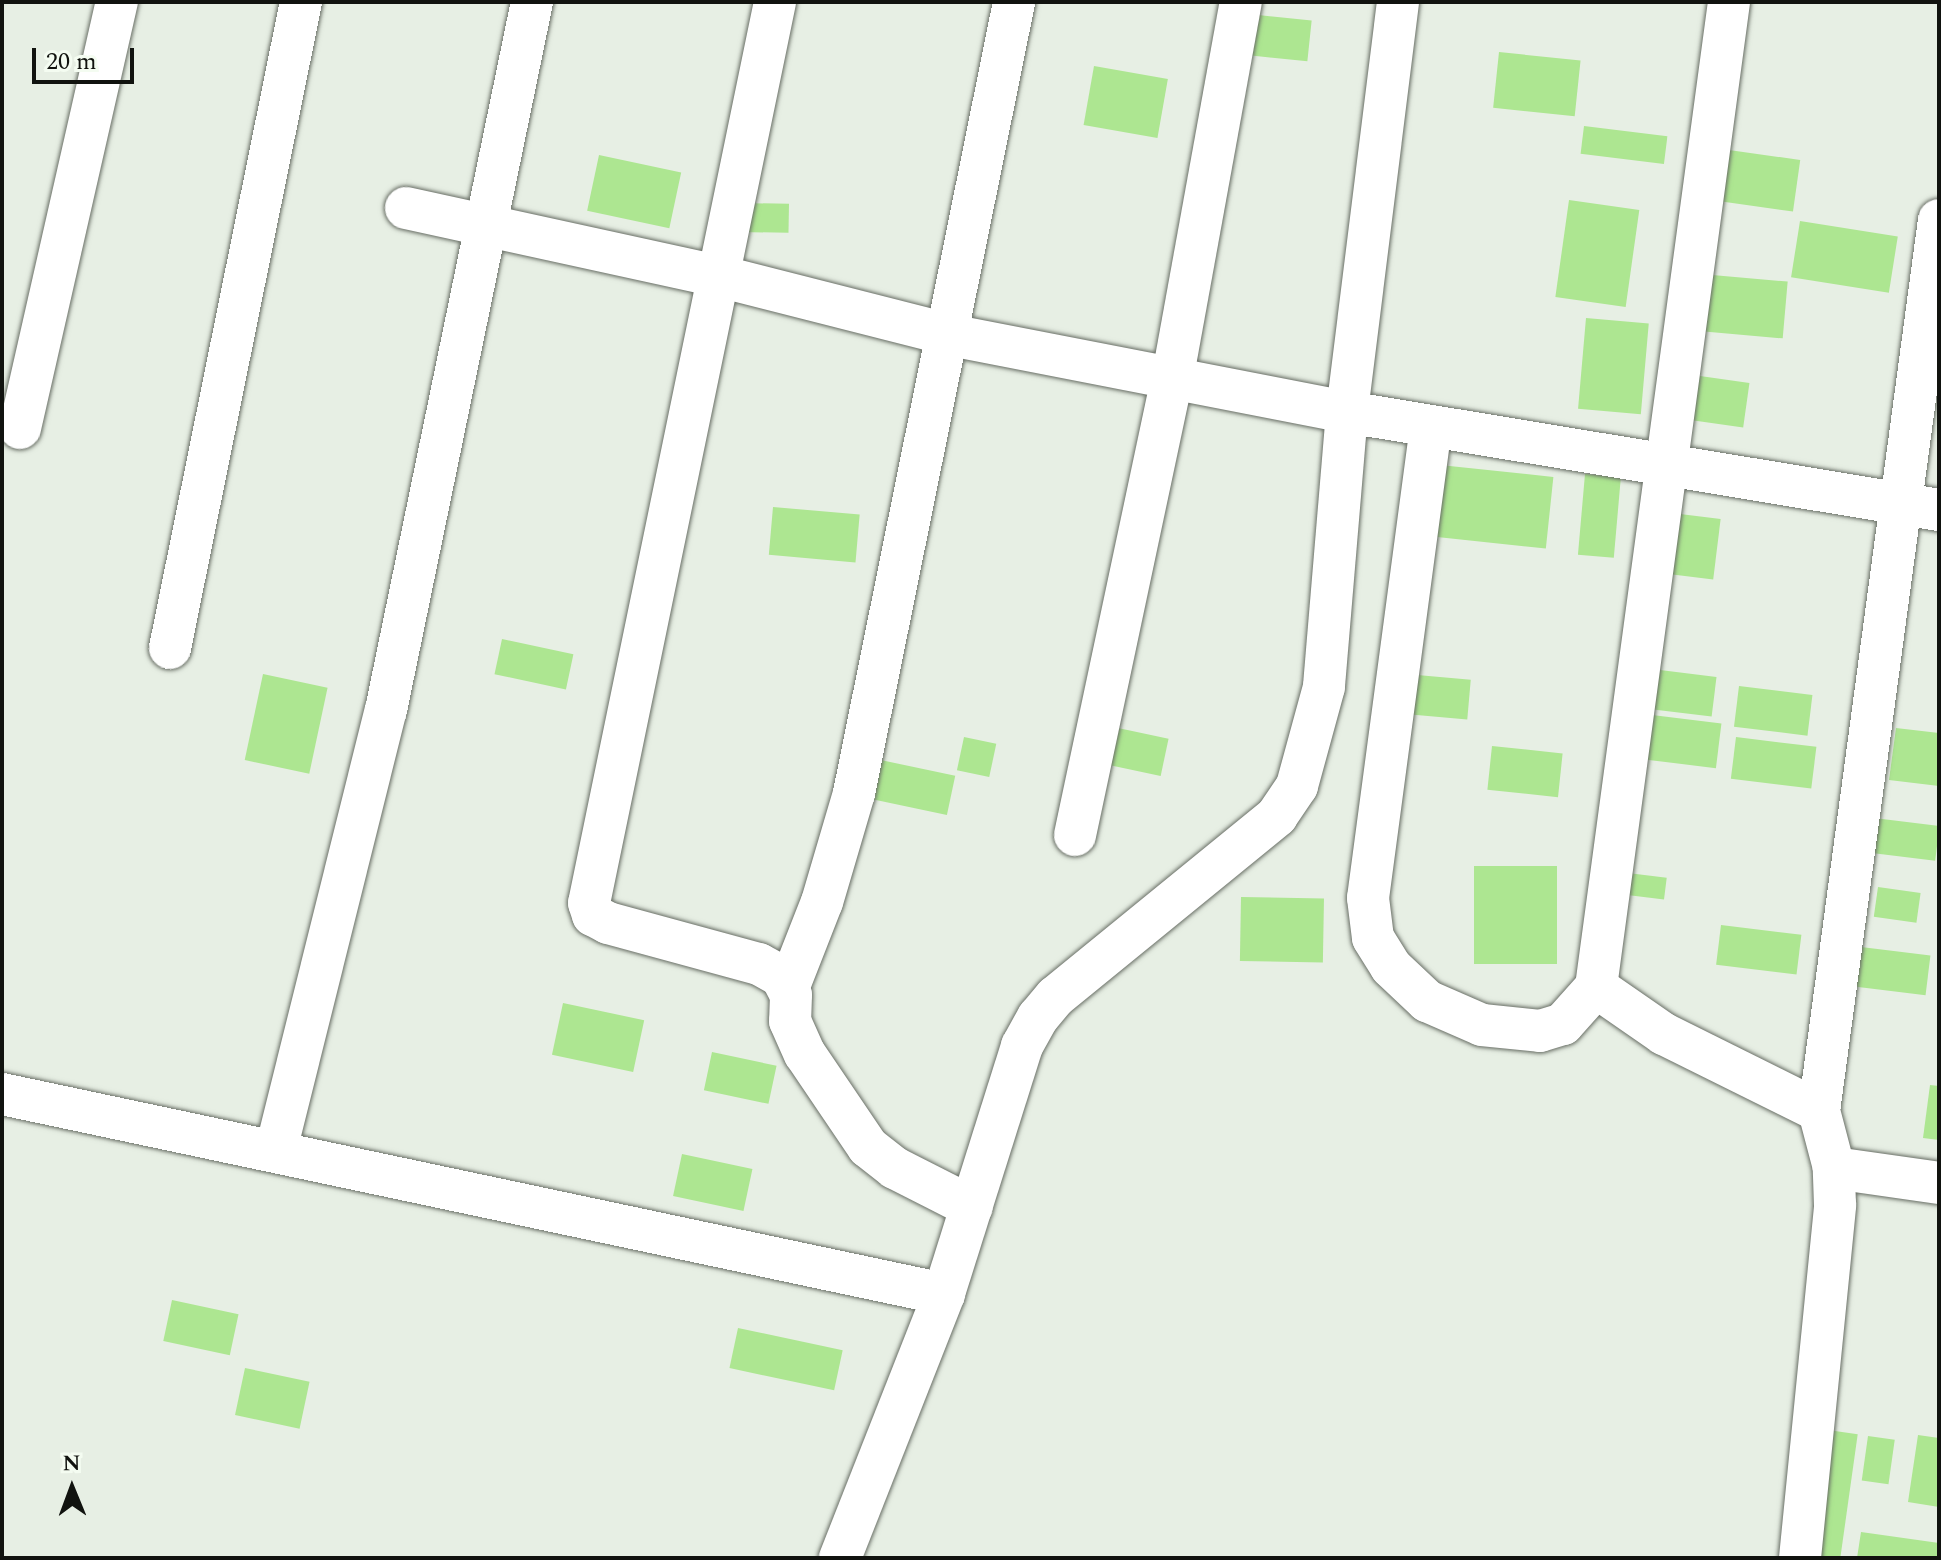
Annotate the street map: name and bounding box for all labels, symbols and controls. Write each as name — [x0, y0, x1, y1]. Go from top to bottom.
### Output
scale bar — [36, 32, 138, 82]
text: 20 m — [46, 44, 97, 80]
text: N — [62, 1447, 81, 1480]
north arrow — [32, 1448, 112, 1528]

